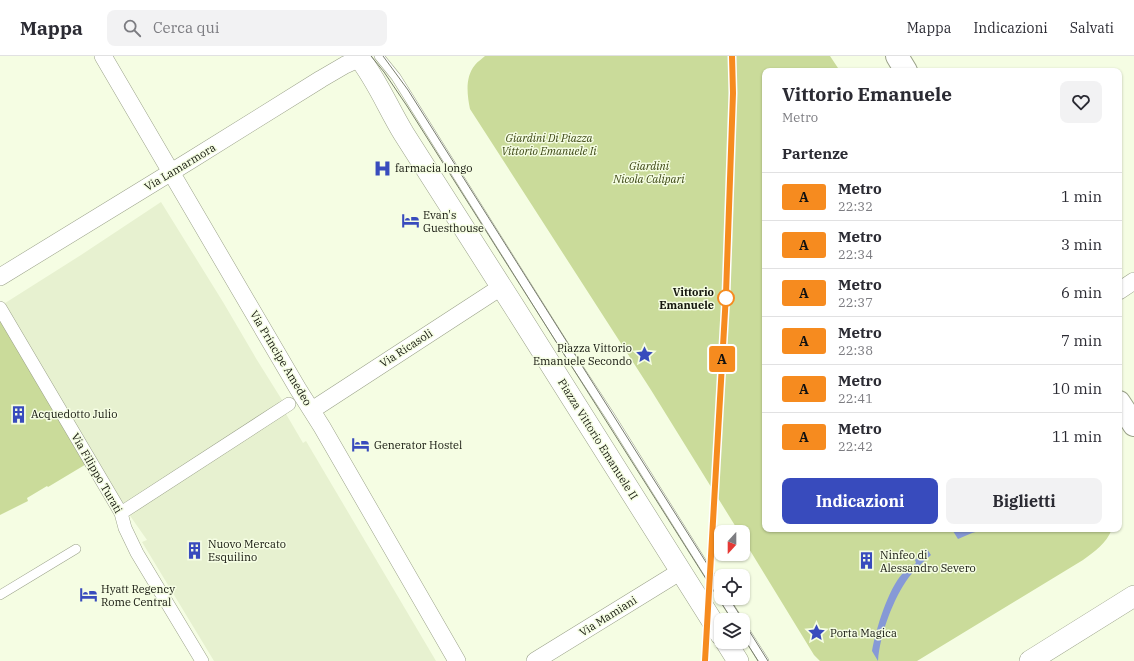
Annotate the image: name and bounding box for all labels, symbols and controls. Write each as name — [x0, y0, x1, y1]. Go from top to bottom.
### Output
search box — [107, 10, 387, 46]
text: Mappa — [20, 16, 83, 40]
icon: search — [121, 17, 143, 39]
text: Cerca qui — [153, 18, 220, 37]
text: Mappa — [907, 19, 951, 37]
text: Indicazioni — [973, 19, 1048, 37]
text: Salvati — [1070, 19, 1114, 37]
button: heart — [1060, 81, 1102, 123]
text: Vittorio Emanuele — [782, 82, 952, 106]
text: Metro — [782, 109, 818, 126]
park label: Giardini Di Piazza Vittorio Emanuele Ii — [501, 131, 597, 158]
street label: Via Lamarmora — [142, 140, 218, 194]
text: Partenze — [782, 144, 848, 163]
hospital icon: farmacia longo — [372, 158, 392, 178]
park label: Giardini Nicola Calipari — [612, 159, 685, 186]
place label: farmacia longo — [395, 161, 472, 175]
text: Metro — [838, 179, 882, 198]
text: 1 min — [1061, 187, 1102, 206]
text: A — [799, 188, 809, 206]
text: 22:32 — [838, 198, 873, 215]
place label: Evan's Guesthouse — [423, 208, 484, 235]
hotel icon: Evan's Guesthouse — [400, 211, 420, 231]
text: Metro — [838, 227, 882, 246]
text: 3 min — [1061, 235, 1102, 254]
text: A — [799, 236, 809, 254]
text: 22:34 — [838, 246, 873, 263]
text: Metro — [838, 275, 882, 294]
text: 6 min — [1061, 283, 1102, 302]
text: A — [799, 284, 809, 302]
place label: Vittorio Emanuele — [659, 285, 714, 312]
marker: Vittorio Emanuele — [717, 289, 735, 307]
text: 22:37 — [838, 294, 873, 311]
street label: Via Principe Amedeo — [247, 308, 315, 408]
text: Metro — [838, 323, 882, 342]
street label: Via Ricasoli — [377, 326, 435, 370]
text: 7 min — [1061, 331, 1102, 350]
text: A — [799, 332, 809, 350]
place label: Piazza Vittorio Emanuele Secondo — [533, 341, 632, 368]
text: 22:38 — [838, 342, 873, 359]
place icon: Piazza Vittorio Emanuele Secondo — [635, 344, 655, 364]
line badge: A — [709, 346, 735, 372]
text: A — [717, 350, 727, 368]
text: Metro — [838, 371, 882, 390]
street label: Piazza Vittorio Emanuele II — [555, 376, 641, 502]
text: 10 min — [1052, 379, 1102, 398]
text: A — [799, 380, 809, 398]
text: 22:41 — [838, 390, 873, 407]
building icon: Acquedotto Julio — [8, 404, 28, 424]
place label: Acquedotto Julio — [31, 407, 118, 421]
text: Metro — [838, 419, 882, 438]
text: 11 min — [1052, 427, 1102, 446]
text: A — [799, 428, 809, 446]
street label: Via Filippo Turati — [68, 430, 126, 516]
hotel icon: Generator Hostel — [351, 435, 371, 455]
place label: Generator Hostel — [374, 438, 462, 452]
text: 22:42 — [838, 438, 873, 455]
button: Indicazioni — [782, 478, 938, 524]
button: Biglietti — [946, 478, 1102, 524]
north arrow — [714, 525, 750, 561]
map controls — [714, 525, 750, 649]
place label: Nuovo Mercato Esquilino — [208, 537, 286, 564]
building icon: Nuovo Mercato Esquilino — [185, 540, 205, 560]
place label: Ninfeo di Alessandro Severo — [880, 548, 976, 575]
building icon: Ninfeo di Alessandro Severo — [857, 551, 877, 571]
button: locate — [714, 569, 750, 605]
place label: Hyatt Regency Rome Central — [101, 582, 175, 609]
hotel icon: Hyatt Regency Rome Central — [78, 585, 98, 605]
street label: Via Mamiani — [577, 593, 640, 639]
button: layers — [714, 613, 750, 649]
place icon: Porta Magica — [807, 623, 827, 643]
place label: Porta Magica — [830, 626, 897, 640]

